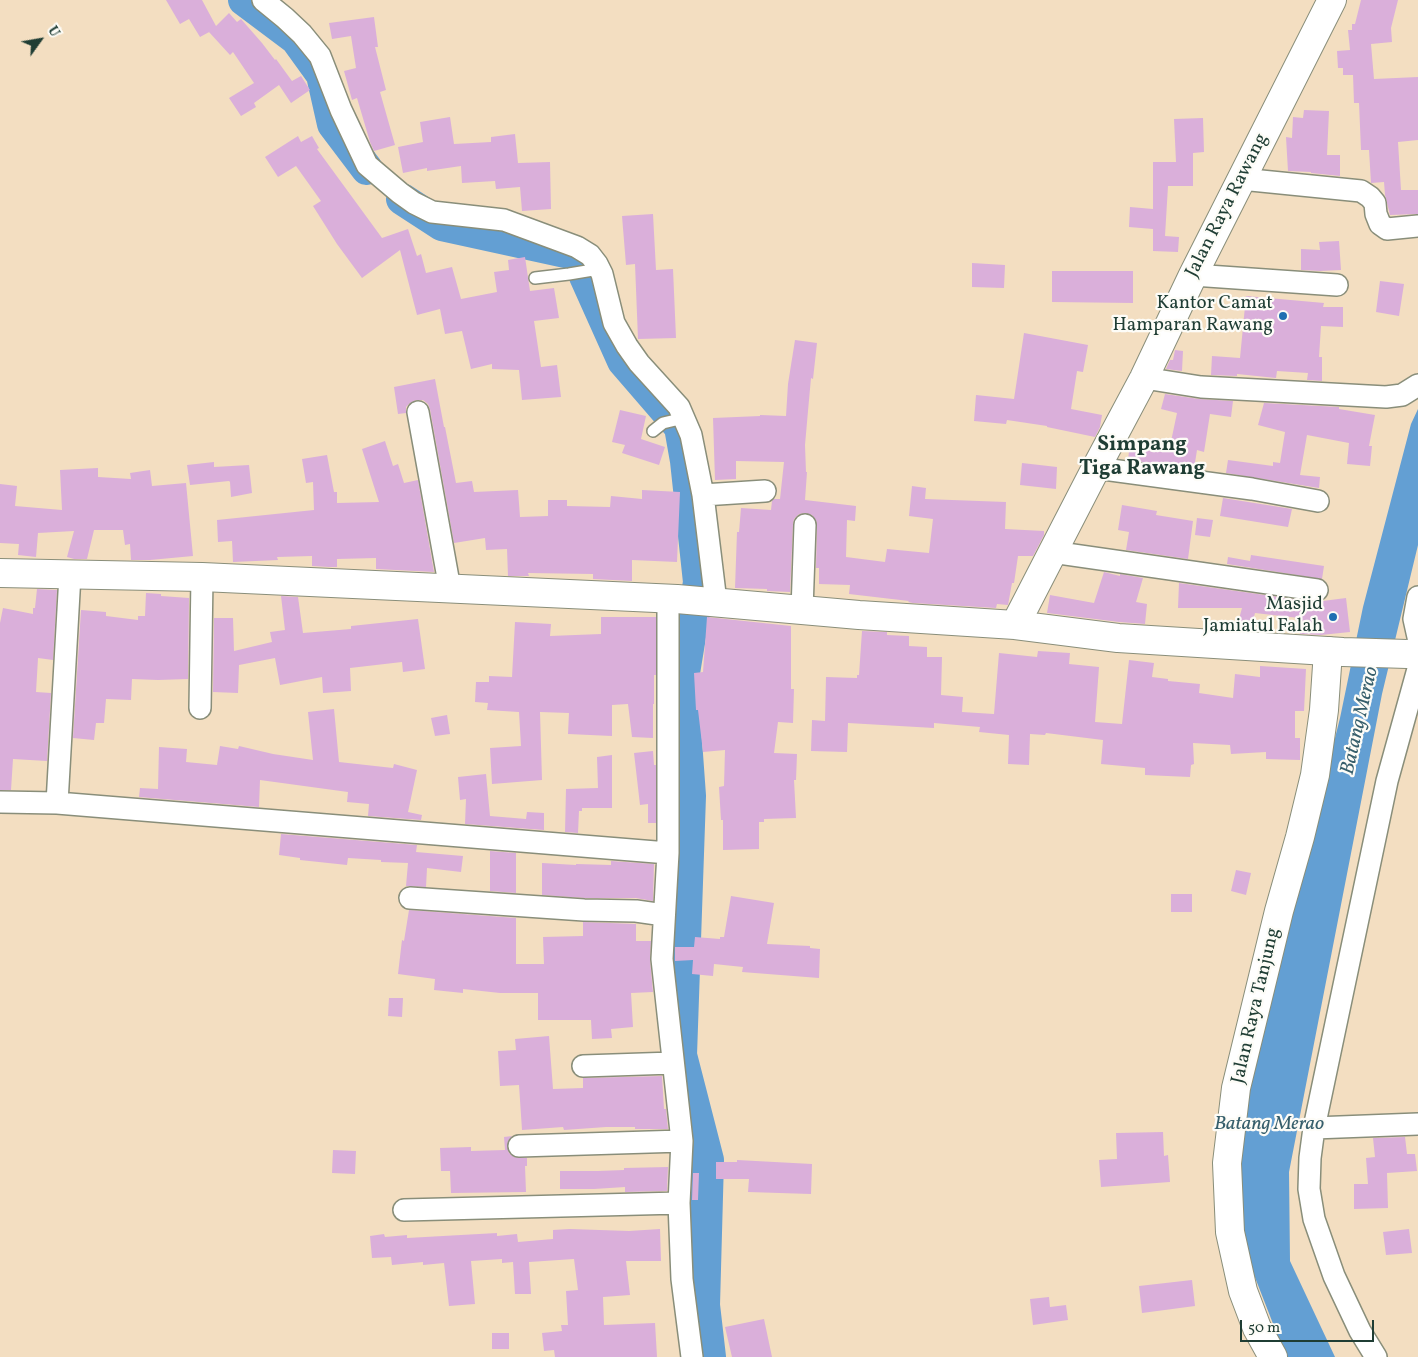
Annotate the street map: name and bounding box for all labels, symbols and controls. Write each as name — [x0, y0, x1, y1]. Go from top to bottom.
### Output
north arrow — [15, 15, 65, 65]
text: U — [43, 23, 64, 41]
street label: Jalan Raya Rawang — [1182, 130, 1274, 282]
place label: Kantor Camat Hamparan Rawang — [1112, 294, 1273, 338]
marker: Kantor Camat Hamparan Rawang — [1277, 310, 1289, 322]
district label: Simpang Tiga Rawang — [1079, 433, 1205, 483]
place label: Masjid Jamiatul Falah — [1203, 595, 1323, 639]
marker: Masjid Jamiatul Falah — [1327, 611, 1339, 623]
water label: Batang Merao — [1337, 665, 1385, 777]
street label: Jalan Raya Tanjung — [1228, 926, 1286, 1086]
water label: Batang Merao — [1214, 1113, 1324, 1137]
scale bar — [1243, 1310, 1377, 1342]
text: 50 m — [1248, 1318, 1280, 1339]

